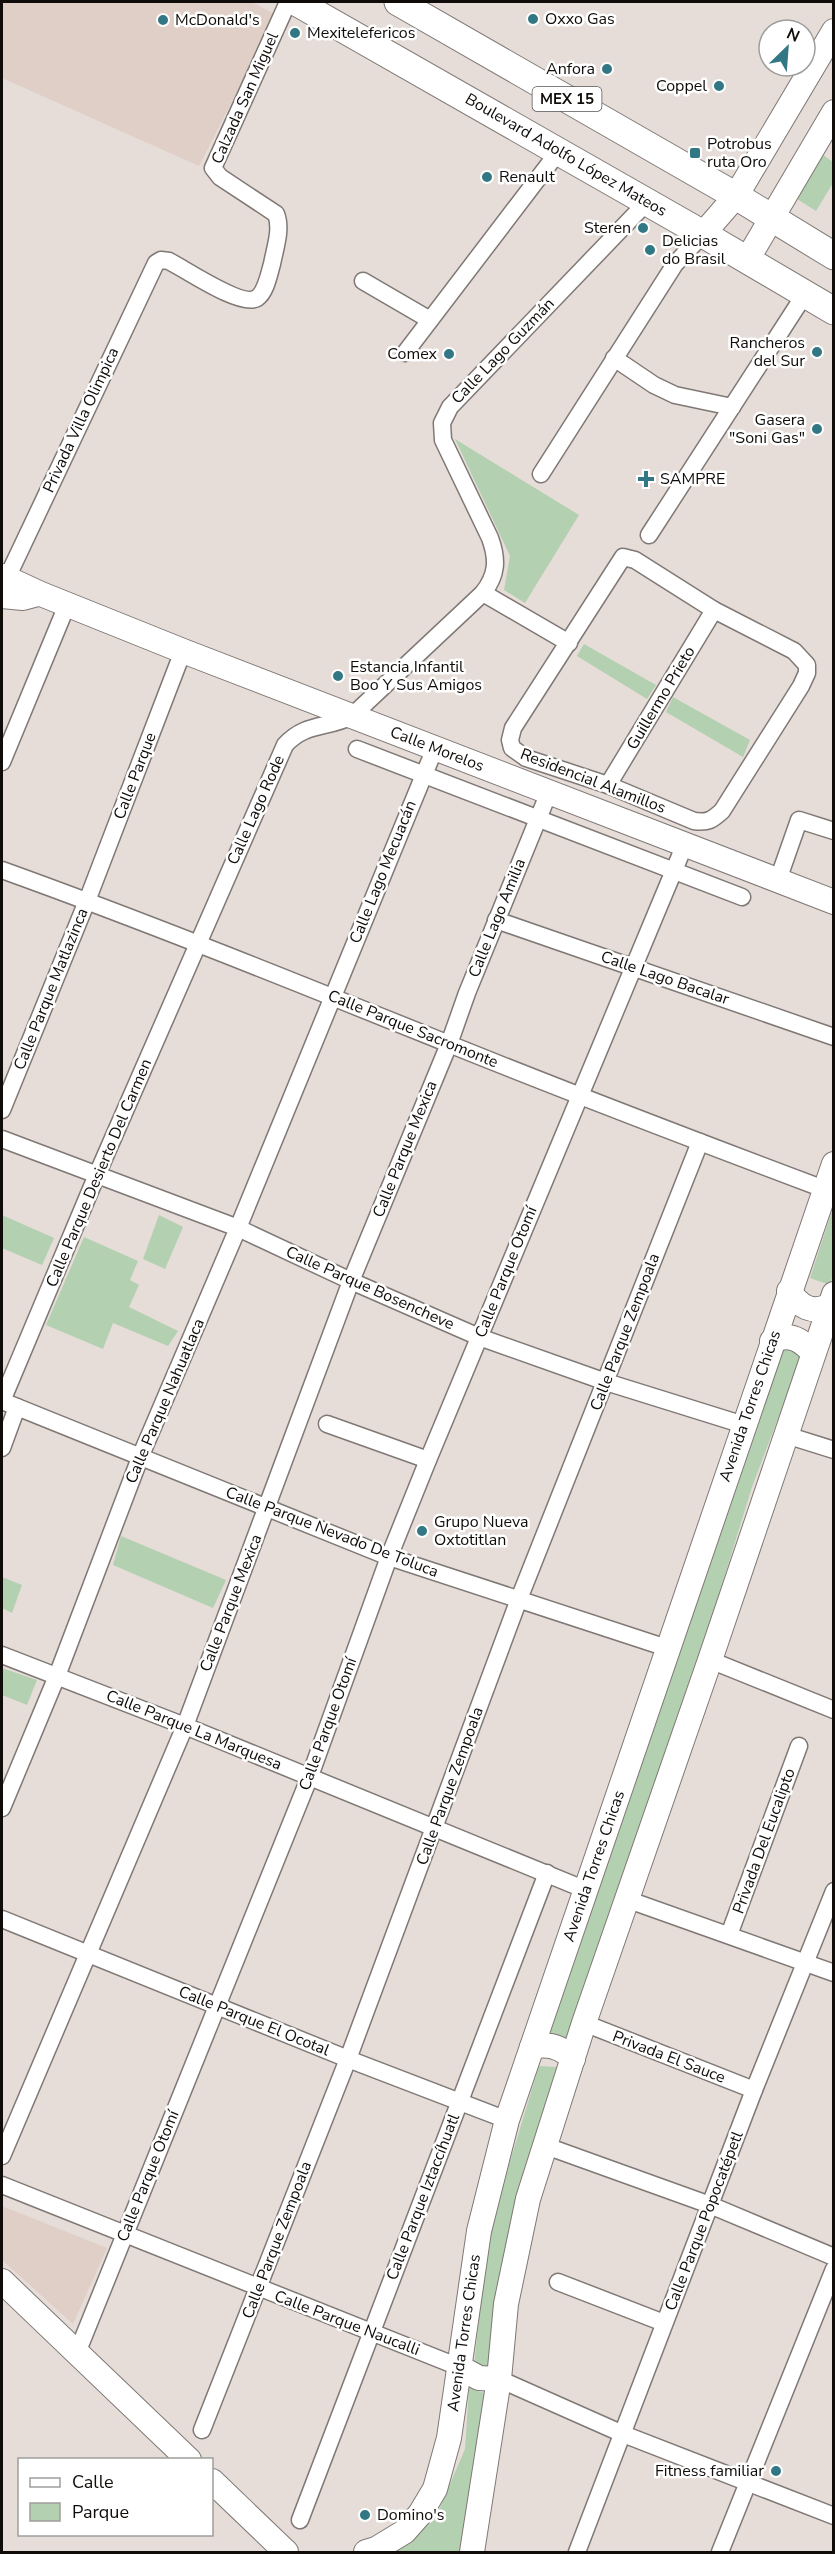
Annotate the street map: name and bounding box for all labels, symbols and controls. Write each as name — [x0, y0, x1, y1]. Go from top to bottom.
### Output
place label: Oxxo Gas — [545, 8, 615, 30]
place label: McDonald's — [175, 9, 260, 31]
marker: Oxxo Gas — [526, 12, 540, 26]
marker: McDonald's — [156, 13, 170, 27]
north arrow — [757, 18, 817, 78]
place label: Mexitelefericos — [307, 22, 415, 44]
text: N — [783, 23, 803, 48]
marker: Mexitelefericos — [288, 26, 302, 40]
street label: Calzada San Miguel — [206, 28, 284, 167]
place label: Anfora — [546, 58, 595, 80]
marker: Anfora — [600, 62, 614, 76]
place label: Coppel — [656, 75, 707, 97]
marker: Coppel — [712, 79, 726, 93]
road number: MEX 15 — [532, 87, 602, 111]
street label: Boulevard Adolfo López Mateos — [461, 88, 671, 222]
place label: Potrobus ruta Oro — [707, 133, 772, 173]
marker: Potrobus ruta Oro — [688, 146, 702, 160]
place label: Renault — [499, 166, 555, 188]
marker: Renault — [480, 170, 494, 184]
place label: Steren — [584, 217, 631, 239]
marker: Steren — [636, 221, 650, 235]
place label: Delicias do Brasil — [662, 230, 726, 270]
marker: Delicias do Brasil — [643, 243, 657, 257]
street label: Calle Lago Guzmán — [447, 293, 559, 409]
place label: Rancheros del Sur — [730, 332, 805, 372]
place label: Comex — [387, 343, 438, 365]
street label: Privada Villa Olimpica — [38, 344, 124, 496]
marker: Rancheros del Sur — [810, 345, 824, 359]
marker: Comex — [442, 347, 456, 361]
place label: Gasera "Soni Gas" — [729, 409, 805, 449]
marker: Gasera "Soni Gas" — [810, 422, 824, 436]
place label: SAMPRE — [660, 468, 725, 490]
marker: SAMPRE — [637, 470, 655, 488]
street label: Guillermo Prieto — [621, 642, 701, 754]
place label: Estancia Infantil Boo Y Sus Amigos — [350, 656, 482, 696]
marker: Estancia Infantil Boo Y Sus Amigos — [331, 669, 345, 683]
street label: Calle Morelos — [387, 721, 487, 777]
street label: Calle Parque — [108, 729, 162, 823]
street label: Residencial Alamillos — [517, 743, 669, 819]
street label: Calle Lago Rode — [222, 752, 290, 868]
street label: Calle Lago Mecuacán — [344, 797, 422, 947]
street label: Calle Lago Amilia — [463, 855, 531, 981]
street label: Calle Parque Matlazinca — [8, 905, 94, 1073]
street label: Calle Lago Bacalar — [598, 946, 732, 1010]
street label: Calle Parque Sacromonte — [325, 985, 501, 1073]
street label: Calle Parque Desierto Del Carmen — [41, 1055, 157, 1291]
street label: Calle Parque Mexica — [367, 1077, 443, 1221]
street label: Calle Parque Otomí — [470, 1202, 543, 1341]
street label: Calle Parque Bosencheve — [282, 1241, 458, 1335]
street label: Calle Parque Zempoala — [585, 1250, 665, 1414]
street label: Calle Parque Nahuatlaca — [120, 1315, 210, 1487]
street label: Avenida Torres Chicas — [714, 1327, 786, 1485]
street label: Calle Parque Nevado De Toluca — [222, 1481, 442, 1583]
place label: Grupo Nueva Oxtotitlan — [434, 1511, 528, 1551]
marker: Grupo Nueva Oxtotitlan — [415, 1524, 429, 1538]
street label: Calle Parque Mexica — [195, 1531, 267, 1675]
street label: Calle Parque Otomí — [294, 1653, 363, 1793]
street label: Calle Parque La Marquesa — [103, 1685, 285, 1775]
street label: Calle Parque Zempoala — [411, 1704, 489, 1868]
street label: Privada Del Eucalipto — [727, 1765, 801, 1917]
street label: Avenida Torres Chicas — [558, 1787, 630, 1945]
street label: Calle Parque El Ocotal — [175, 1981, 333, 2061]
street label: Privada El Sauce — [609, 2025, 729, 2089]
street label: Calle Parque Otomí — [112, 2106, 185, 2245]
street label: Calle Parque Iztaccíhuatl — [381, 2110, 465, 2283]
street label: Calle Parque Popocatépetl — [660, 2128, 749, 2314]
street label: Calle Parque Zempoala — [237, 2158, 317, 2322]
street label: Avenida Torres Chicas — [442, 2253, 486, 2413]
street label: Calle Parque Naucalli — [271, 2285, 423, 2361]
legend — [18, 2458, 213, 2536]
place label: Fitness familiar — [655, 2460, 764, 2482]
marker: Fitness familiar — [769, 2464, 783, 2478]
text: Calle — [72, 2470, 114, 2494]
text: Parque — [72, 2500, 129, 2524]
place label: Domino's — [377, 2504, 444, 2526]
marker: Domino's — [358, 2508, 372, 2522]

